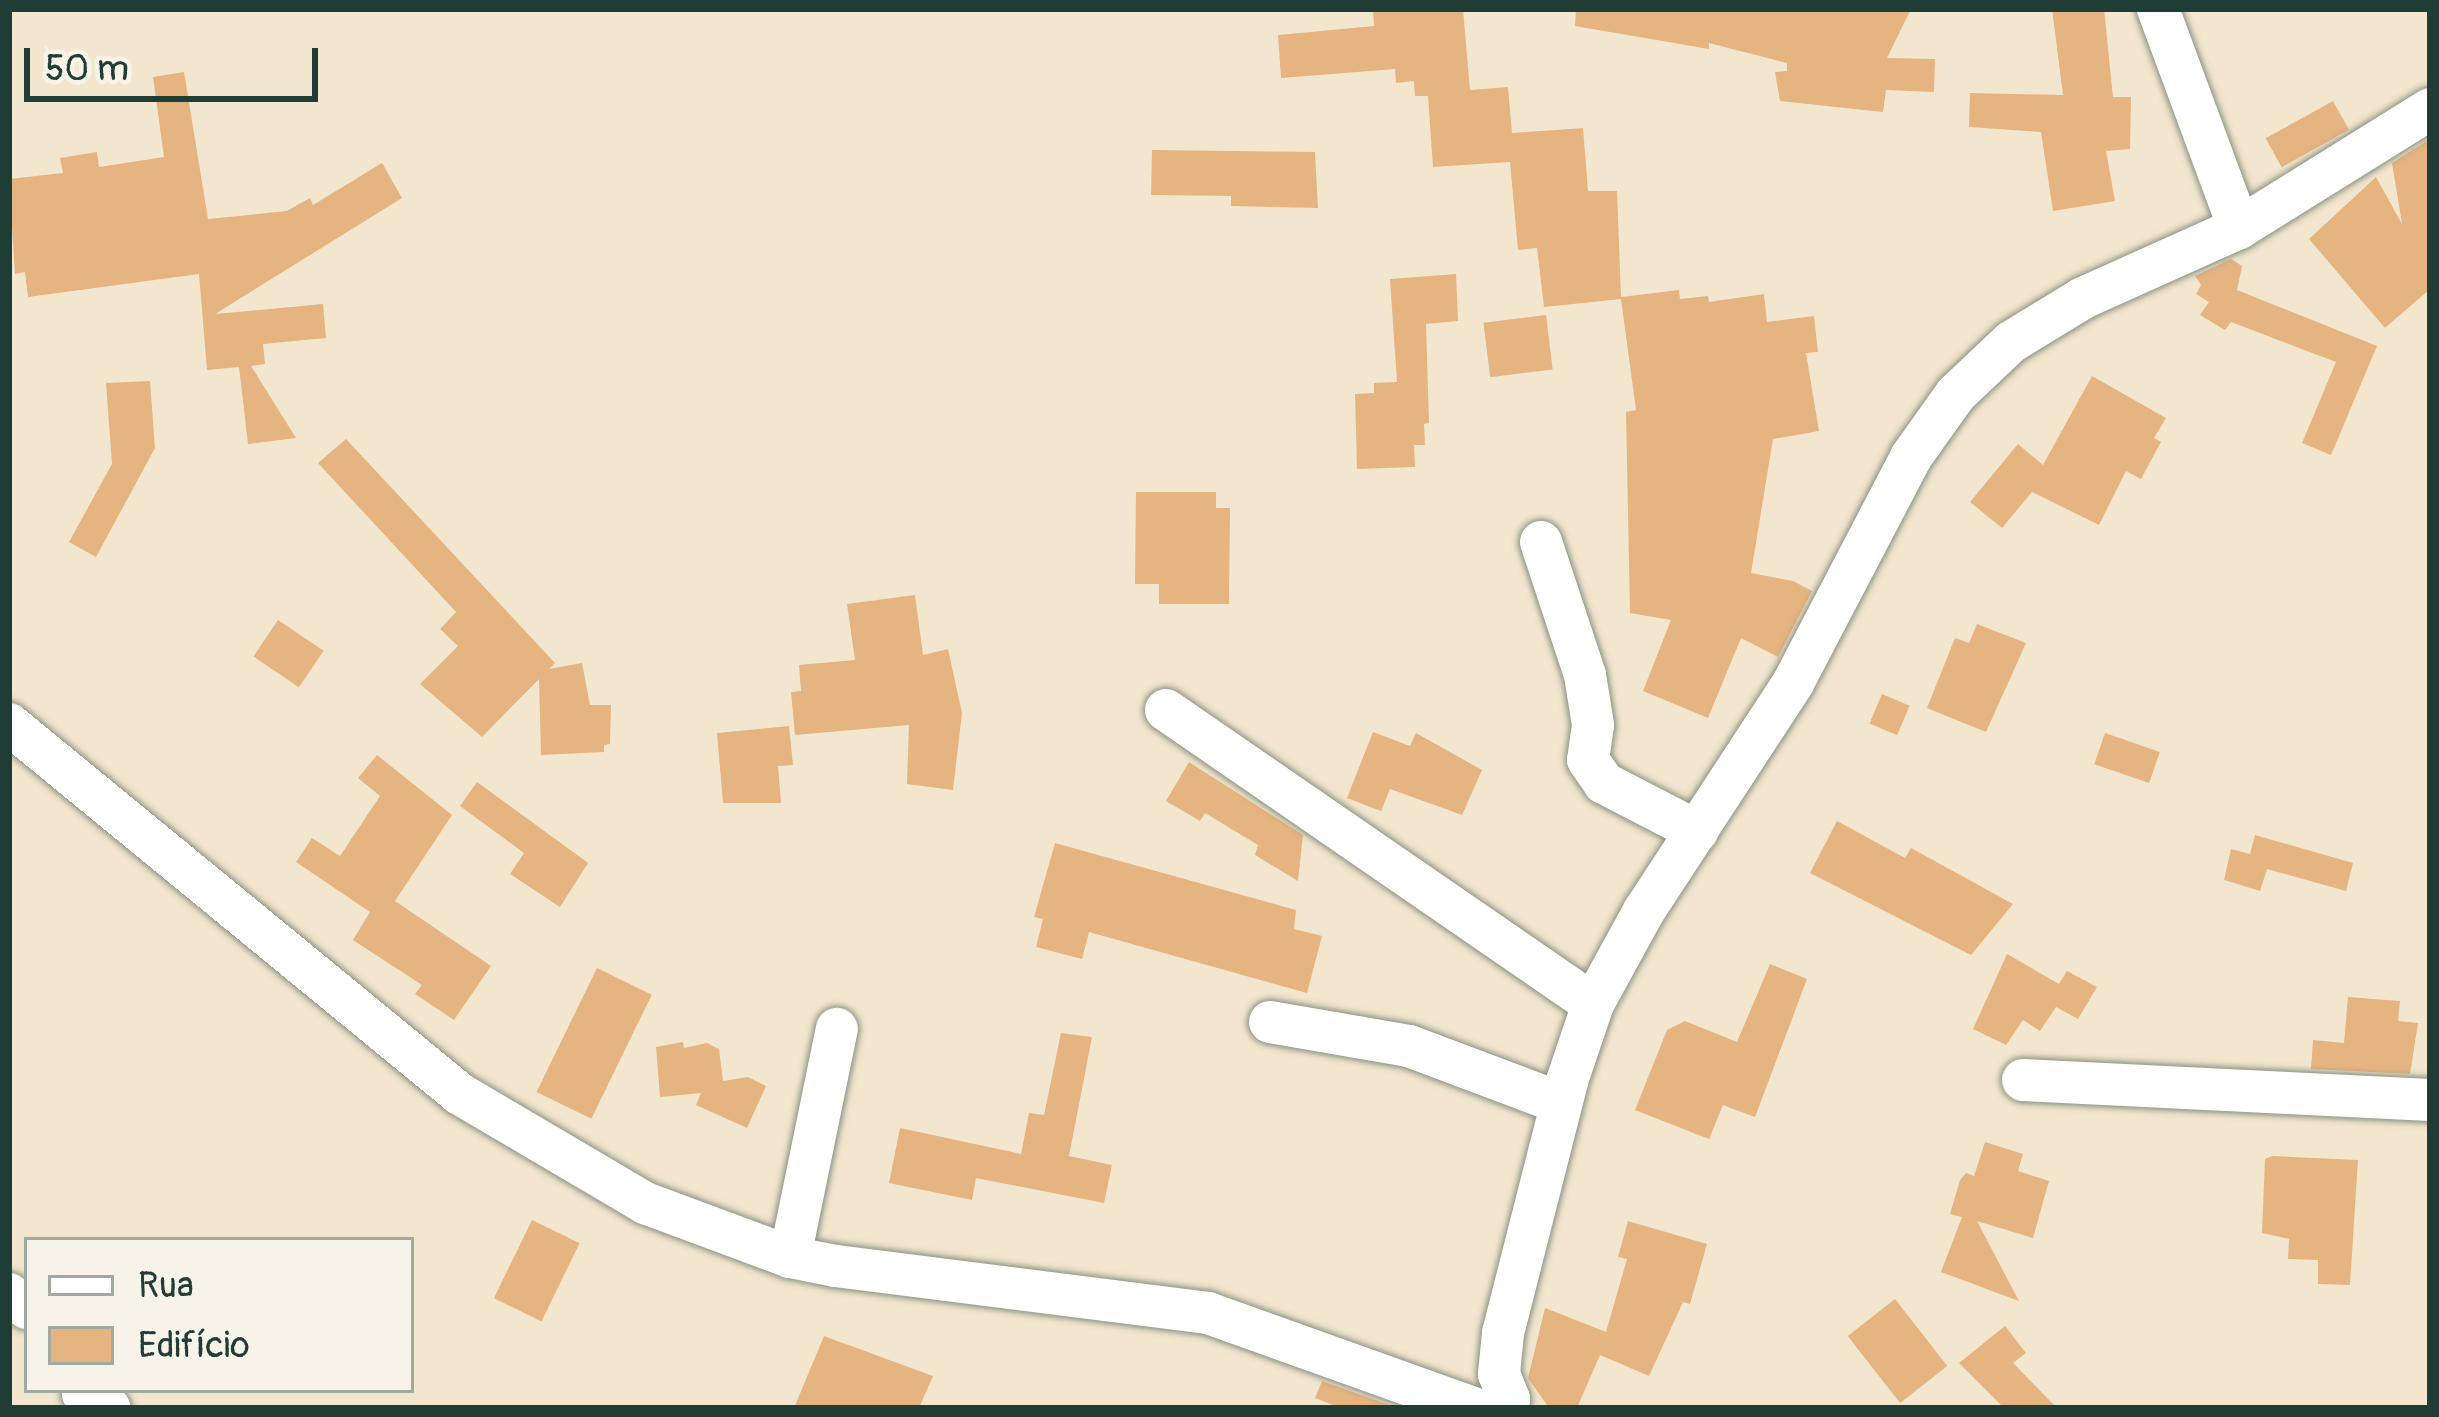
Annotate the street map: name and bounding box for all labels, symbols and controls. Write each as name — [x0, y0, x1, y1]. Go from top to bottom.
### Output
scale bar — [30, 24, 324, 98]
text: 50 m — [45, 46, 129, 91]
legend — [24, 1237, 414, 1393]
text: Rua — [138, 1263, 194, 1308]
text: Edifício — [138, 1323, 250, 1368]

